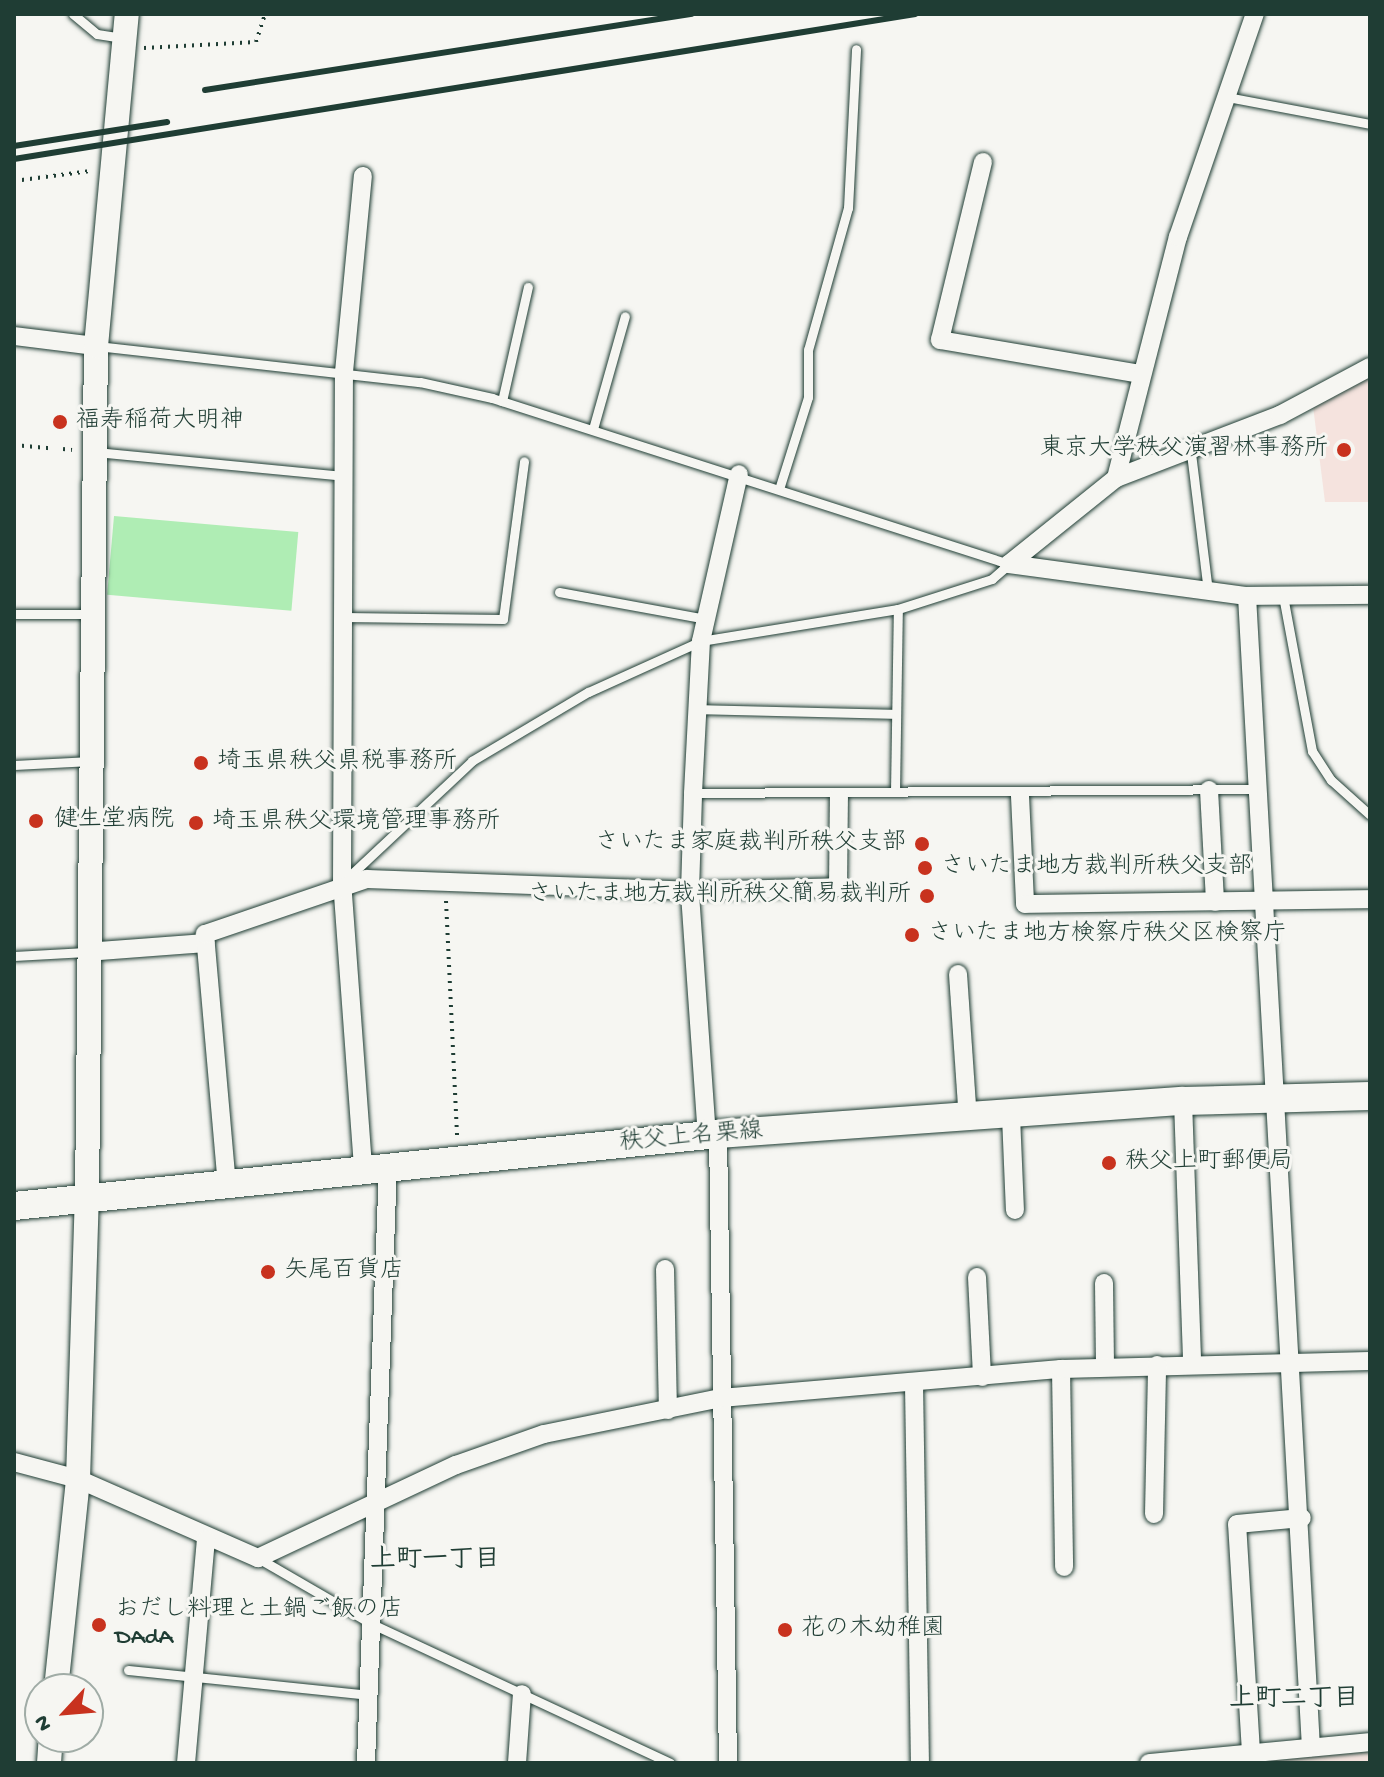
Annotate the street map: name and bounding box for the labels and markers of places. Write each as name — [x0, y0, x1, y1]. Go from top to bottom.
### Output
place label: 福寿稲荷大明神 — [76, 408, 244, 436]
marker: 福寿稲荷大明神 — [51, 413, 69, 431]
place label: 東京大学秩父演習林事務所 — [1040, 436, 1328, 464]
marker: 東京大学秩父演習林事務所 — [1335, 441, 1353, 459]
place label: 埼玉県秩父県税事務所 — [217, 749, 457, 777]
marker: 埼玉県秩父県税事務所 — [192, 754, 210, 772]
place label: 健生堂病院 — [54, 807, 174, 835]
place label: 埼玉県秩父環境管理事務所 — [212, 809, 500, 837]
marker: 健生堂病院 — [25, 810, 47, 832]
marker: 埼玉県秩父環境管理事務所 — [187, 814, 205, 832]
place label: さいたま家庭裁判所秩父支部 — [594, 830, 906, 858]
marker: さいたま家庭裁判所秩父支部 — [913, 835, 931, 853]
place label: さいたま地方裁判所秩父支部 — [941, 854, 1253, 882]
marker: さいたま地方裁判所秩父支部 — [916, 859, 934, 877]
place label: さいたま地方裁判所秩父簡易裁判所 — [527, 882, 911, 910]
marker: さいたま地方裁判所秩父簡易裁判所 — [918, 887, 936, 905]
place label: さいたま地方検察庁秩父区検察庁 — [928, 921, 1288, 949]
marker: さいたま地方検察庁秩父区検察庁 — [903, 926, 921, 944]
place label: 秩父上町郵便局 — [1125, 1149, 1293, 1177]
marker: 秩父上町郵便局 — [1100, 1154, 1118, 1172]
place label: 矢尾百貨店 — [284, 1258, 404, 1286]
marker: 矢尾百貨店 — [259, 1263, 277, 1281]
place label: おだし料理と土鍋ご飯の店 DAdA — [115, 1597, 403, 1653]
marker: おだし料理と土鍋ご飯の店 DAdA — [90, 1616, 108, 1634]
place label: 花の木幼稚園 — [801, 1616, 945, 1644]
marker: 花の木幼稚園 — [776, 1621, 794, 1639]

